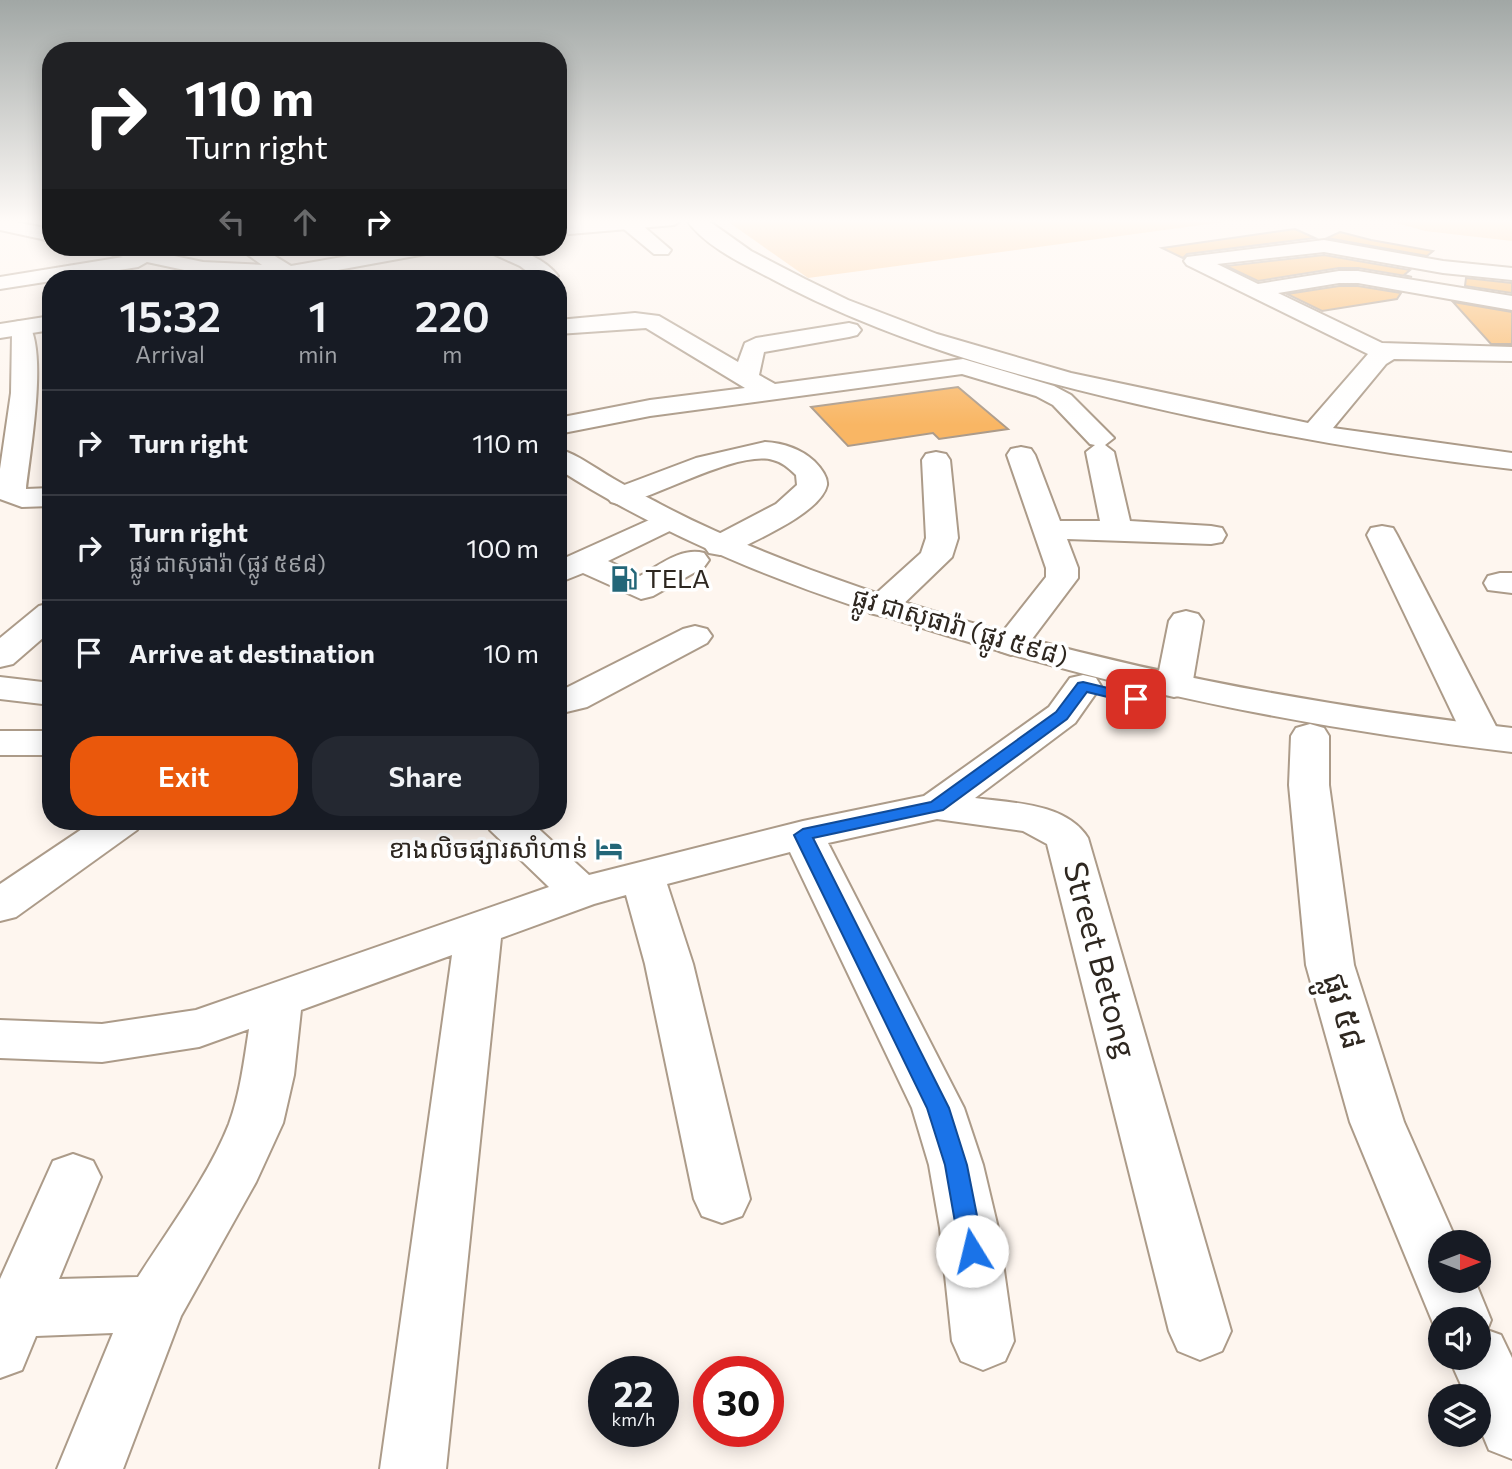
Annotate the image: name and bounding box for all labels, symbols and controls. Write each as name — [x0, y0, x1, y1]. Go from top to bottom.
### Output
text: 110 m — [185, 66, 314, 126]
icon: right — [70, 70, 161, 161]
text: Turn right — [185, 126, 328, 166]
icon: left — [213, 203, 251, 241]
icon: ahead — [286, 203, 324, 241]
icon: right — [359, 203, 397, 241]
text: 15:32 — [119, 289, 221, 341]
text: 1 — [308, 289, 327, 341]
text: 220 — [415, 289, 490, 341]
text: Arrival — [135, 340, 205, 368]
text: min — [298, 340, 337, 368]
text: m — [442, 340, 462, 368]
icon: right — [70, 424, 108, 462]
text: Turn right — [129, 427, 248, 458]
text: 110 m — [472, 427, 539, 458]
text: Turn right — [129, 516, 248, 547]
icon: right — [70, 529, 108, 567]
text: 100 m — [466, 532, 539, 563]
text: ផ្លូវ ជាសុផារ៉ា (ផ្លូវ ៥៩៨) — [129, 549, 326, 577]
place label: TELA — [645, 562, 710, 593]
fuel station icon: TELA — [609, 564, 639, 594]
street label: ផ្លូវ ជាសុផារ៉ា (ផ្លូវ ៥៩៨) — [846, 580, 1072, 680]
icon: arrive — [70, 634, 108, 672]
text: Arrive at destination — [129, 637, 375, 668]
text: 10 m — [483, 637, 539, 668]
pin — [1106, 669, 1166, 729]
icon: arrive — [1117, 680, 1155, 718]
button: Exit — [70, 736, 298, 816]
button: Share — [312, 736, 539, 816]
place label: ខាងលិចផ្សារសាំហាន់ — [388, 832, 588, 865]
hotel icon: ខាងលិចផ្សារសាំហាន់ — [594, 834, 624, 864]
street label: Street Betong — [1057, 857, 1147, 1062]
street label: ផ្លូវ ៥៨ — [1306, 968, 1376, 1056]
position arrow — [935, 1214, 1009, 1288]
north arrow — [1428, 1230, 1491, 1293]
map controls — [1428, 1230, 1491, 1447]
button: sound — [1428, 1307, 1491, 1370]
speed limit sign: 30 — [693, 1356, 784, 1447]
text: 22 — [614, 1371, 653, 1414]
button: layers — [1428, 1384, 1491, 1447]
text: km/h — [612, 1408, 655, 1430]

